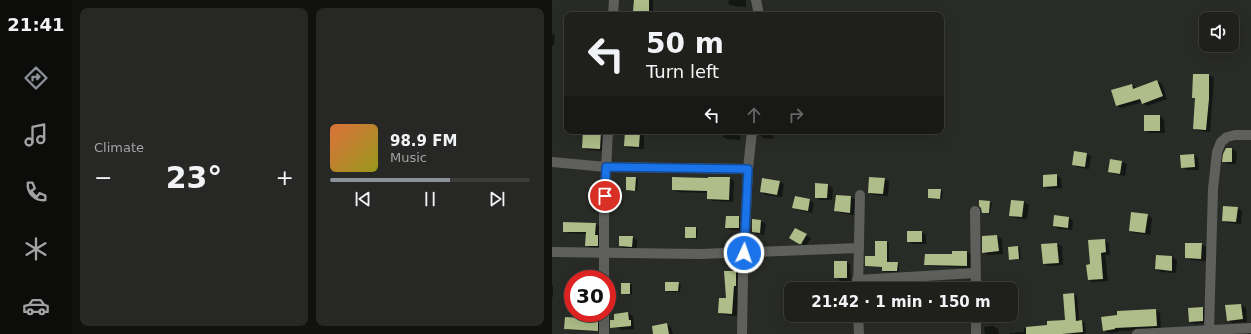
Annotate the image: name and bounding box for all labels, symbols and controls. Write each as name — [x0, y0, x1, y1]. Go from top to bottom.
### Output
map controls — [1199, 12, 1239, 52]
button: sound — [1199, 12, 1239, 52]
text: 21:41 — [7, 14, 65, 35]
text: 50 m — [646, 27, 724, 60]
icon: left — [580, 28, 632, 80]
text: Turn left — [646, 61, 719, 82]
icon: directions — [22, 64, 50, 92]
icon: left — [701, 104, 723, 126]
icon: ahead — [743, 104, 765, 126]
icon: right — [785, 104, 807, 126]
icon: music — [22, 121, 50, 149]
text: 98.9 FM — [390, 132, 457, 150]
text: Climate — [94, 140, 144, 155]
text: Music — [390, 150, 427, 165]
text: 23° — [166, 160, 222, 195]
text: − — [94, 165, 112, 190]
text: + — [276, 165, 294, 190]
icon: phone — [22, 178, 50, 206]
pin — [588, 179, 622, 213]
icon: arrive — [594, 185, 616, 207]
icon: previous — [352, 188, 374, 210]
icon: pause — [419, 188, 441, 210]
icon: next — [486, 188, 508, 210]
position arrow — [723, 232, 765, 274]
icon: climate — [22, 235, 50, 263]
speed limit sign: 30 — [564, 270, 616, 322]
icon: car — [22, 292, 50, 320]
text: 21:42 · 1 min · 150 m — [811, 293, 991, 311]

